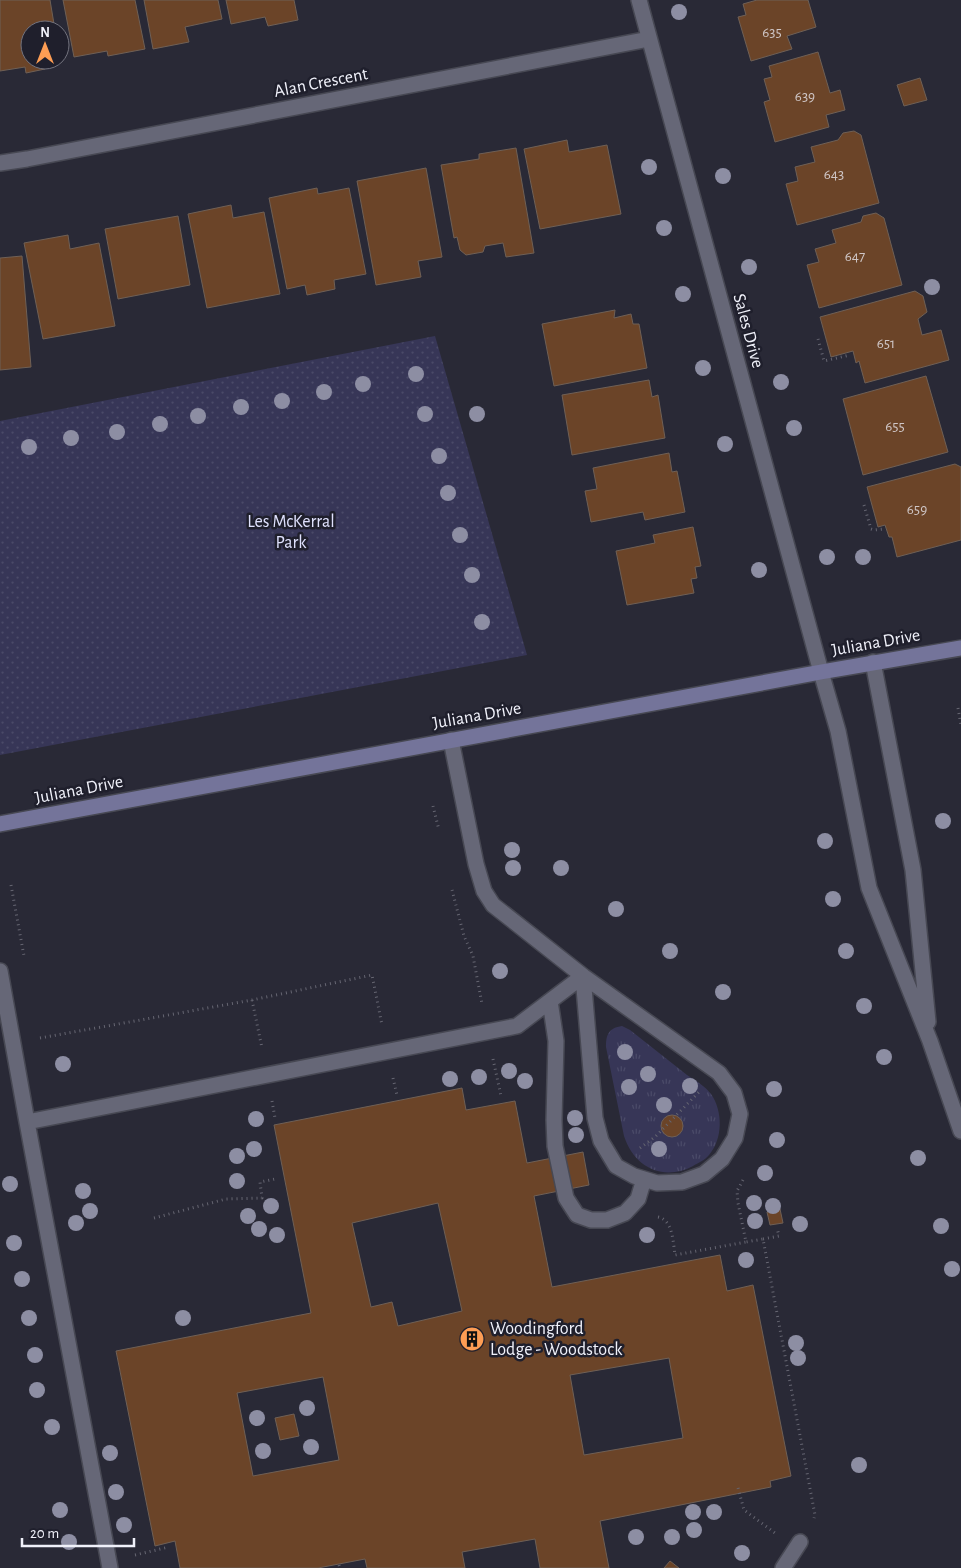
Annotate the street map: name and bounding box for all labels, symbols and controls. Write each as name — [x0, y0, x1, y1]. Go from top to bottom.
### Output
north arrow — [20, 20, 70, 70]
house number: 635 — [762, 25, 782, 40]
text: N — [40, 26, 50, 40]
street label: Alan Crescent — [273, 65, 370, 101]
house number: 639 — [795, 89, 815, 104]
house number: 643 — [824, 167, 844, 182]
house number: 647 — [845, 249, 865, 264]
street label: Sales Drive — [729, 292, 767, 370]
house number: 651 — [877, 336, 895, 351]
house number: 655 — [885, 419, 905, 434]
house number: 659 — [907, 502, 927, 517]
park label: Les McKerral Park — [247, 513, 335, 552]
street label: Juliana Drive — [830, 626, 922, 660]
street label: Juliana Drive — [431, 699, 523, 733]
street label: Juliana Drive — [33, 773, 125, 807]
place label: Woodingford Lodge - Woodstock — [490, 1320, 623, 1359]
building icon: Woodingford Lodge - Woodstock — [459, 1326, 485, 1352]
scale bar — [22, 1516, 135, 1548]
text: 20 m — [30, 1526, 59, 1541]

